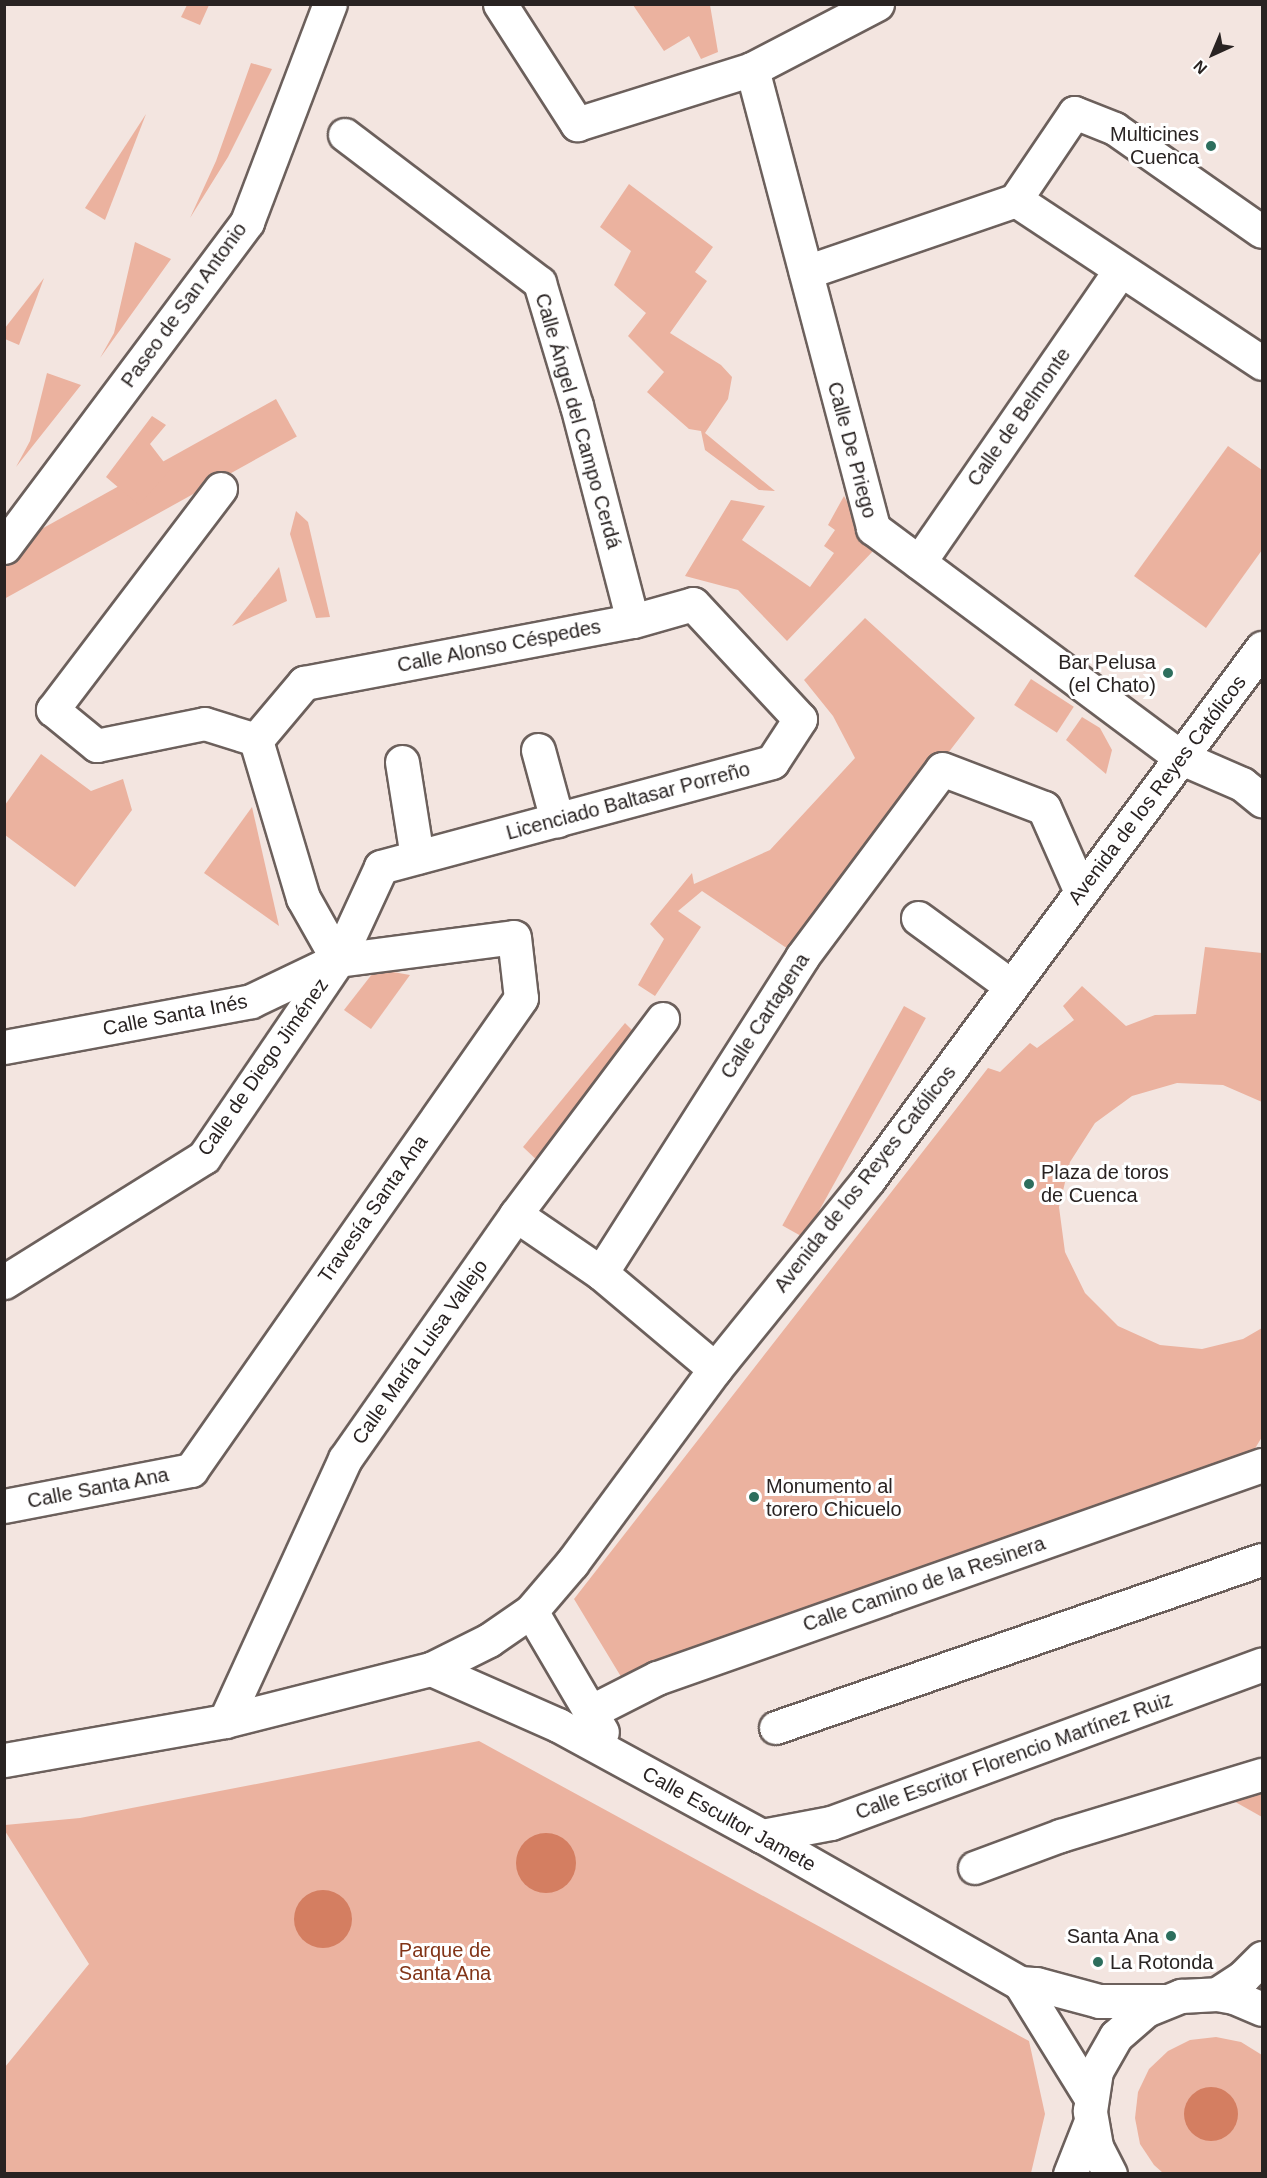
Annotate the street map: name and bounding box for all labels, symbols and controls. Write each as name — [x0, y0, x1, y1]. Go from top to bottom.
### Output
north arrow — [1183, 24, 1243, 84]
text: N — [1190, 57, 1210, 77]
place label: Multicines Cuenca — [1110, 122, 1199, 169]
marker: Multicines Cuenca — [1204, 139, 1218, 153]
street label: Paseo de San Antonio — [116, 217, 252, 393]
street label: Calle Ángel del Campo Cerdá — [530, 291, 626, 551]
street label: Calle de Belmonte — [962, 343, 1076, 491]
street label: Calle De Priego — [822, 379, 882, 521]
street label: Calle Alonso Céspedes — [395, 614, 603, 678]
place label: Bar Pelusa (el Chato) — [1058, 650, 1156, 697]
marker: Bar Pelusa (el Chato) — [1161, 666, 1175, 680]
street label: Avenida de los Reyes Católicos — [1063, 671, 1251, 909]
street label: Licenciado Baltasar Porreño — [504, 757, 752, 845]
street label: Calle Cartagena — [716, 949, 814, 1083]
street label: Calle de Diego Jiménez — [193, 974, 333, 1160]
street label: Calle Santa Inés — [101, 989, 249, 1041]
street label: Avenida de los Reyes Católicos — [769, 1061, 961, 1297]
street label: Travesía Santa Ana — [313, 1130, 433, 1288]
place label: Plaza de toros de Cuenca — [1041, 1160, 1169, 1207]
marker: Plaza de toros de Cuenca — [1022, 1177, 1036, 1191]
street label: Calle María Luisa Vallejo — [347, 1255, 493, 1449]
street label: Calle Santa Ana — [25, 1462, 171, 1514]
place label: Monumento al torero Chicuelo — [766, 1474, 902, 1521]
marker: Monumento al torero Chicuelo — [747, 1490, 761, 1504]
street label: Calle Camino de la Resinera — [800, 1531, 1048, 1637]
street label: Calle Escritor Florencio Martínez Ruiz — [852, 1687, 1176, 1825]
street label: Calle Escultor Jamete — [638, 1761, 820, 1877]
place label: Santa Ana — [1066, 1924, 1159, 1948]
marker: Santa Ana — [1164, 1929, 1178, 1943]
park label: Parque de Santa Ana — [398, 1939, 492, 1986]
place label: La Rotonda — [1110, 1950, 1213, 1974]
marker: La Rotonda — [1091, 1955, 1105, 1969]

